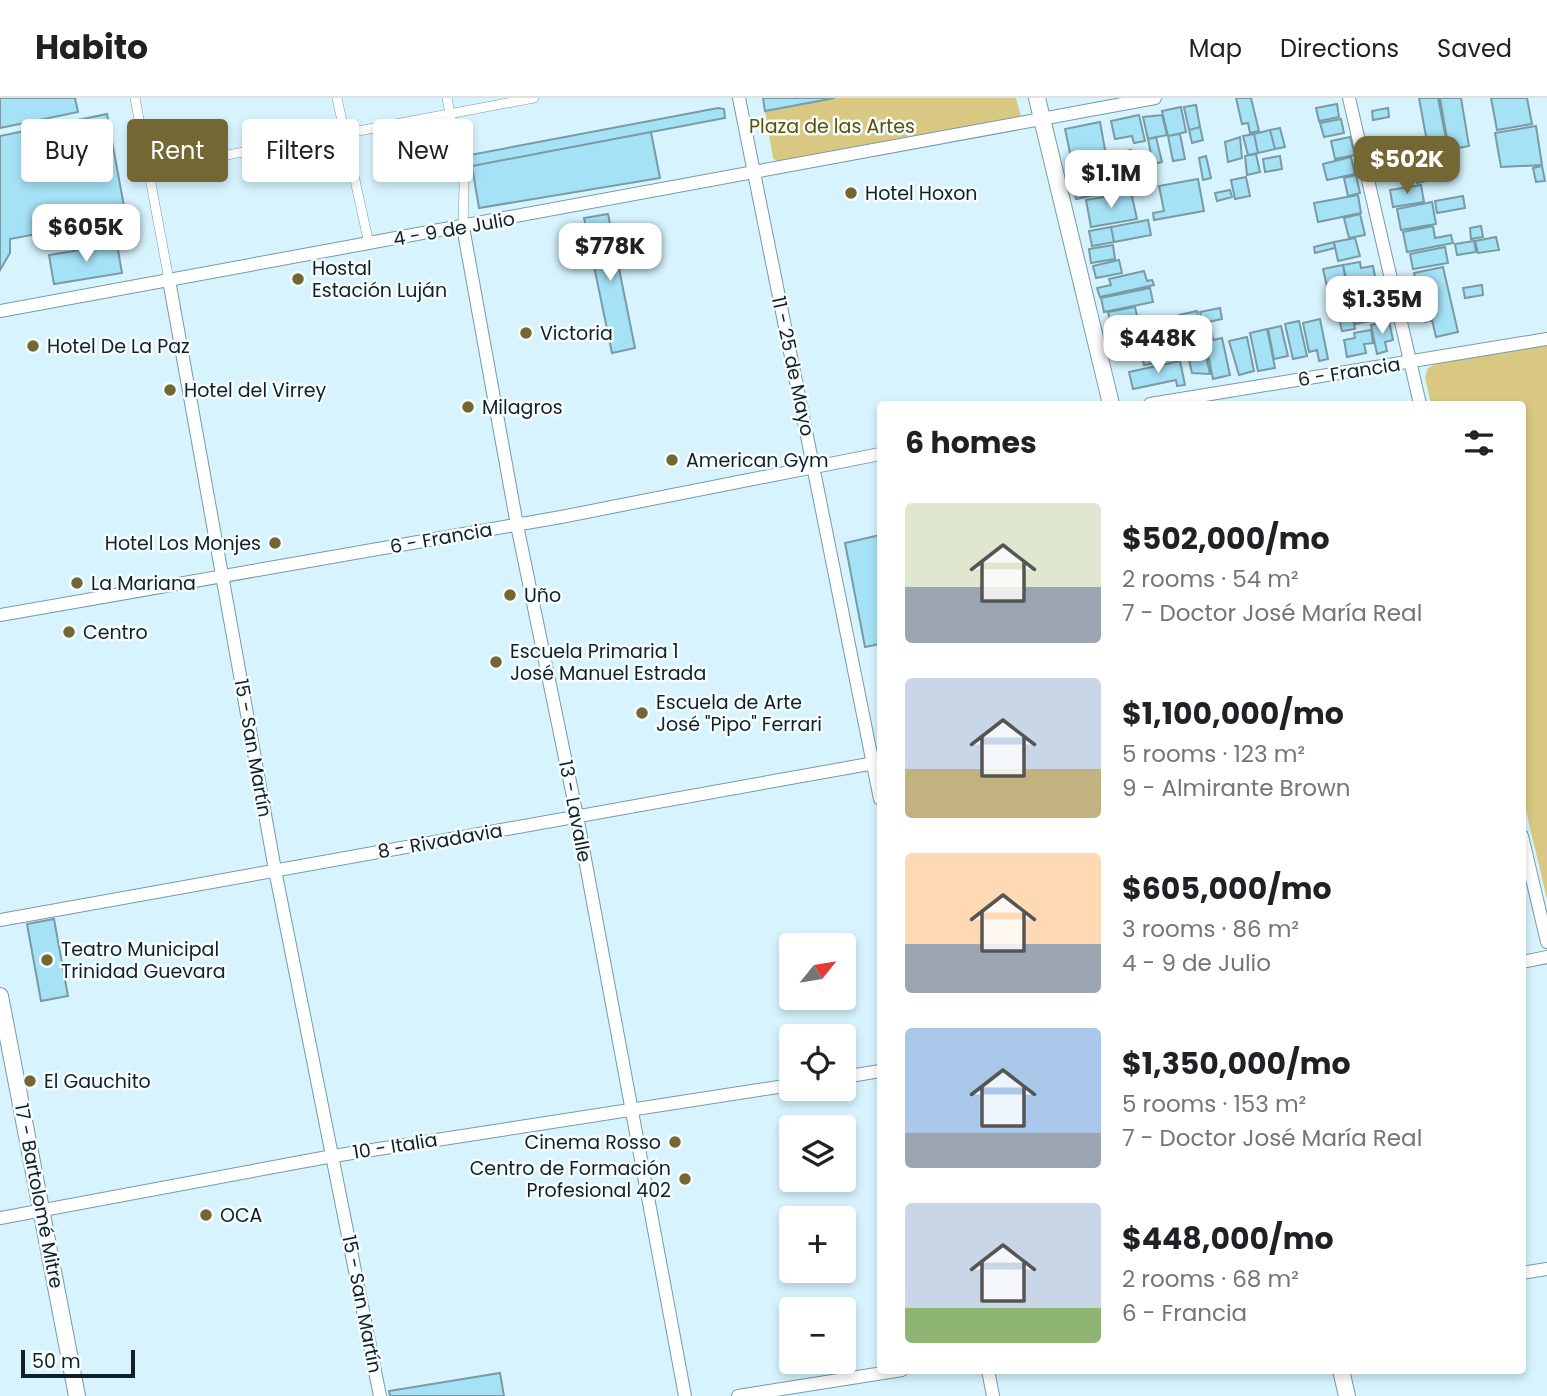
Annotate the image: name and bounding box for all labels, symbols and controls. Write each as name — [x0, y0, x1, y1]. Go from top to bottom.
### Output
text: Habito — [35, 24, 148, 71]
text: Map — [1189, 32, 1242, 65]
text: Directions — [1280, 32, 1399, 65]
text: Saved — [1437, 32, 1512, 65]
park label: Plaza de las Artes — [749, 113, 915, 140]
chip: Buy — [21, 119, 113, 182]
chip: Rent — [127, 119, 228, 182]
chip: Filters — [242, 119, 359, 182]
chip: New — [373, 119, 473, 182]
pin: $502K — [1358, 136, 1456, 196]
text: $502K — [1370, 143, 1444, 175]
pin: $1.1M — [1062, 150, 1160, 210]
text: $1.1M — [1081, 157, 1141, 189]
place label: Hotel Hoxon — [865, 180, 977, 207]
marker: Hotel Hoxon — [843, 185, 859, 201]
pin: $605K — [37, 204, 135, 264]
street label: 4 - 9 de Julio — [391, 205, 517, 253]
text: $605K — [48, 211, 124, 243]
pin: $778K — [561, 223, 659, 283]
text: $778K — [575, 230, 645, 262]
place label: Hostal Estación Luján — [312, 255, 447, 304]
marker: Hostal Estación Luján — [290, 271, 306, 287]
pin: $1.35M — [1325, 276, 1439, 336]
text: $1.35M — [1342, 283, 1422, 315]
street label: 11 - 25 de Mayo — [765, 294, 821, 438]
pin: $448K — [1109, 316, 1207, 375]
place label: Victoria — [540, 320, 613, 347]
text: $448K — [1119, 322, 1197, 354]
marker: Victoria — [518, 325, 534, 341]
place label: Hotel De La Paz — [47, 333, 190, 360]
marker: Hotel De La Paz — [25, 338, 41, 354]
street label: 6 - Francia — [1296, 351, 1402, 393]
place label: Hotel del Virrey — [184, 377, 327, 404]
marker: Hotel del Virrey — [162, 382, 178, 398]
place label: Milagros — [482, 394, 563, 421]
marker: Milagros — [460, 399, 476, 415]
text: 6 homes — [905, 421, 1037, 464]
icon: filters — [1460, 424, 1498, 462]
place label: American Gym — [686, 447, 829, 474]
marker: American Gym — [664, 452, 680, 468]
street label: 6 - Francia — [388, 516, 494, 560]
text: $502,000/mo — [1122, 517, 1330, 560]
place label: Hotel Los Monjes — [105, 530, 261, 557]
icon: home — [961, 531, 1045, 615]
marker: Hotel Los Monjes — [267, 535, 283, 551]
text: 2 rooms · 54 m² — [1122, 563, 1299, 595]
place label: La Mariana — [91, 570, 196, 597]
marker: La Mariana — [69, 575, 85, 591]
place label: Uño — [524, 582, 561, 609]
marker: Uño — [502, 587, 518, 603]
text: 7 - Doctor José María Real — [1122, 597, 1422, 629]
place label: Centro — [83, 619, 148, 646]
marker: Centro — [61, 624, 77, 640]
place label: Escuela Primaria 1 José Manuel Estrada — [510, 638, 706, 687]
marker: Escuela Primaria 1 José Manuel Estrada — [488, 654, 504, 670]
street label: 15 - San Martín — [228, 677, 278, 819]
place label: Escuela de Arte José "Pipo" Ferrari — [656, 689, 822, 738]
text: $1,100,000/mo — [1122, 692, 1344, 735]
marker: Escuela de Arte José "Pipo" Ferrari — [634, 705, 650, 721]
icon: home — [961, 706, 1045, 790]
text: 5 rooms · 123 m² — [1122, 738, 1305, 770]
street label: 13 - Lavalle — [552, 758, 598, 864]
text: 9 - Almirante Brown — [1122, 772, 1351, 804]
street label: 8 - Rivadavia — [376, 817, 504, 865]
text: $605,000/mo — [1122, 867, 1332, 910]
icon: home — [961, 881, 1045, 965]
text: 3 rooms · 86 m² — [1122, 913, 1299, 945]
north arrow — [779, 933, 856, 1010]
map controls — [779, 933, 856, 1374]
place label: Teatro Municipal Trinidad Guevara — [61, 936, 226, 985]
text: 4 - 9 de Julio — [1122, 947, 1271, 979]
marker: Teatro Municipal Trinidad Guevara — [39, 952, 55, 968]
button: locate — [779, 1024, 856, 1101]
text: $1,350,000/mo — [1122, 1042, 1351, 1085]
icon: home — [961, 1056, 1045, 1140]
place label: El Gauchito — [44, 1068, 151, 1095]
marker: El Gauchito — [22, 1073, 38, 1089]
text: 5 rooms · 153 m² — [1122, 1088, 1306, 1120]
street label: 17 - Bartolomé Mitre — [8, 1101, 70, 1291]
button: layers — [779, 1115, 856, 1192]
text: 7 - Doctor José María Real — [1122, 1122, 1422, 1154]
street label: 10 - Italia — [351, 1126, 439, 1166]
place label: Cinema Rosso — [525, 1129, 661, 1156]
marker: Cinema Rosso — [667, 1134, 683, 1150]
place label: Centro de Formación Profesional 402 — [470, 1155, 671, 1204]
marker: Centro de Formación Profesional 402 — [677, 1171, 693, 1187]
place label: OCA — [220, 1202, 263, 1229]
button: + — [779, 1206, 856, 1283]
marker: OCA — [198, 1207, 214, 1223]
text: $448,000/mo — [1122, 1217, 1334, 1260]
icon: home — [961, 1231, 1045, 1315]
street label: 15 - San Martín — [335, 1233, 389, 1375]
text: 2 rooms · 68 m² — [1122, 1263, 1299, 1295]
button: − — [779, 1297, 856, 1374]
text: 6 - Francia — [1122, 1297, 1247, 1329]
scale bar — [21, 1347, 135, 1379]
text: 50 m — [32, 1348, 81, 1375]

